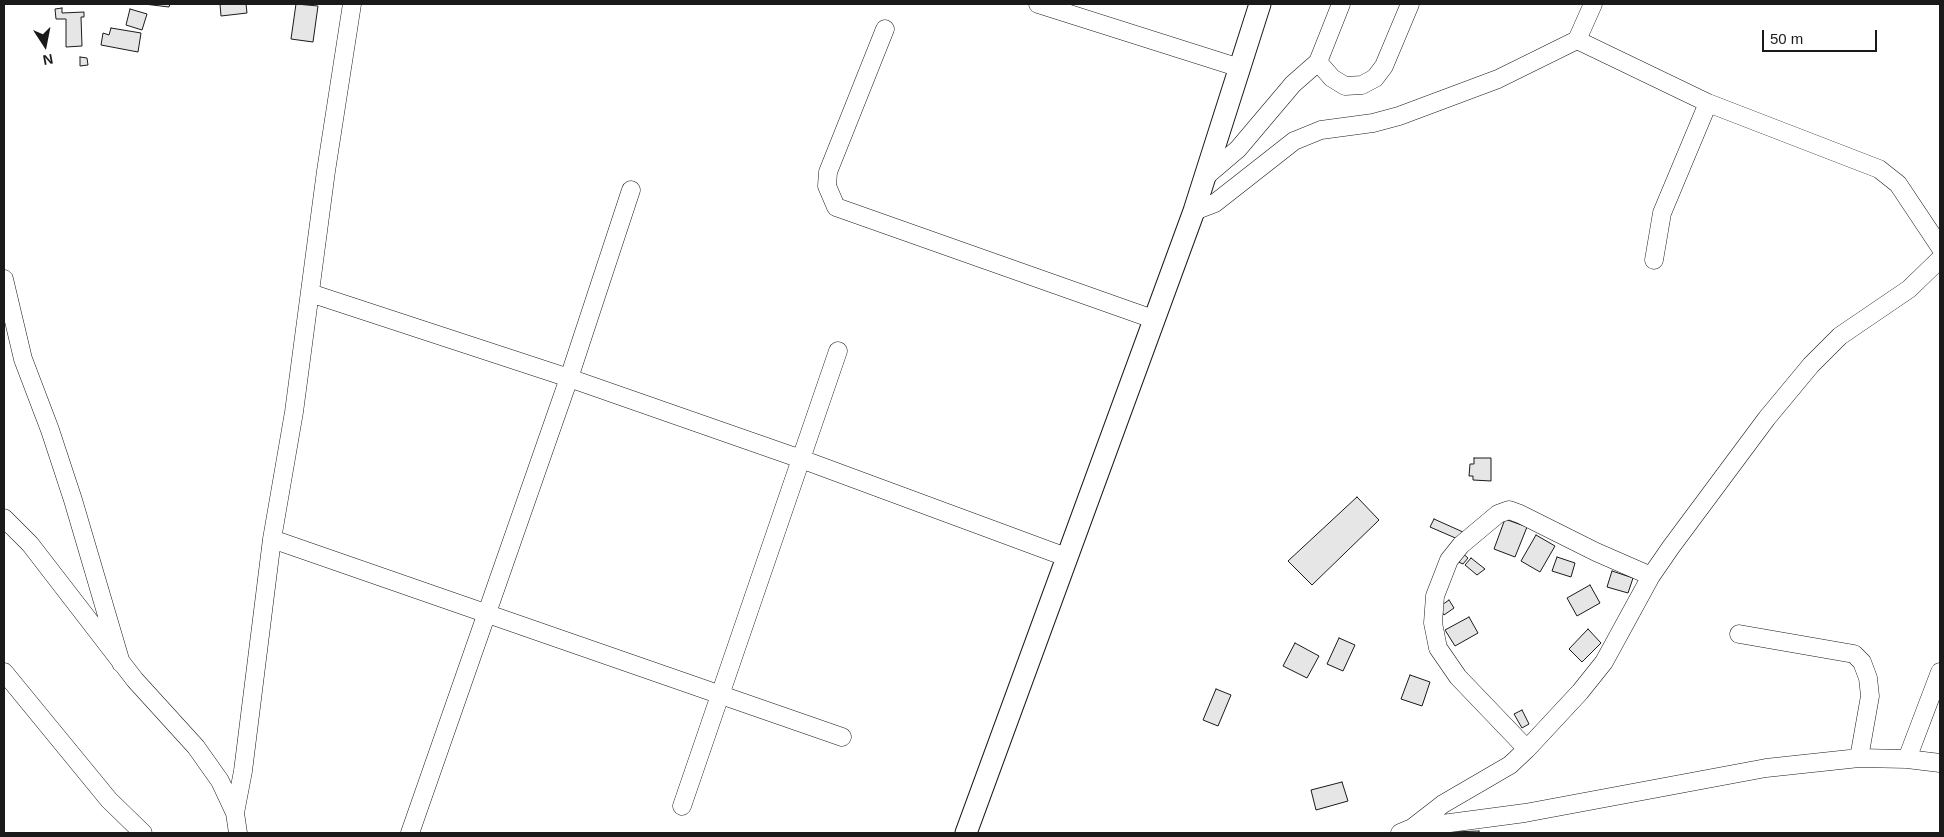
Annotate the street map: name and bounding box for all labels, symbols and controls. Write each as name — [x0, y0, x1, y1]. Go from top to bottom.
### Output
north arrow — [20, 20, 70, 70]
scale bar — [1764, 20, 1879, 52]
text: 50 m — [1770, 30, 1803, 47]
text: N — [41, 51, 54, 69]

